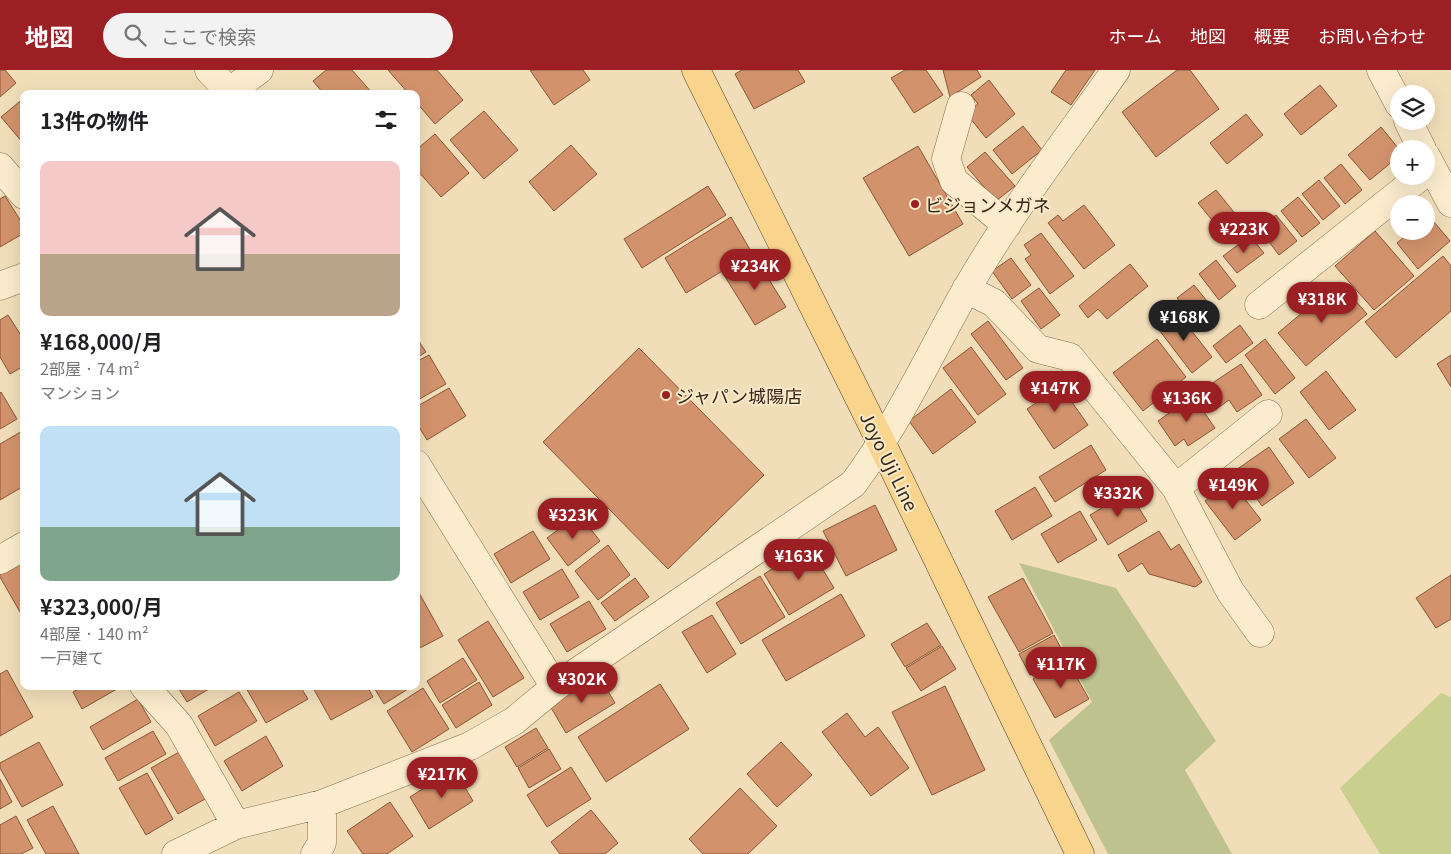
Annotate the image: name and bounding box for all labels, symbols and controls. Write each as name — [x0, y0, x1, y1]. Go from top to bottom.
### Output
search box — [103, 13, 453, 58]
text: 地図 — [25, 18, 73, 53]
icon: search — [121, 21, 149, 49]
text: ここで検索 — [161, 22, 256, 49]
text: ホーム — [1109, 22, 1162, 48]
text: 地図 — [1190, 22, 1226, 48]
text: 概要 — [1254, 22, 1290, 48]
text: お問い合わせ — [1318, 22, 1426, 48]
map controls — [1390, 85, 1435, 240]
button: layers — [1390, 85, 1435, 130]
text: 13件の物件 — [40, 105, 149, 135]
icon: filters — [372, 106, 400, 134]
button: + — [1390, 140, 1435, 185]
place label: ビジョンメガネ — [925, 191, 1050, 217]
icon: home — [175, 194, 265, 284]
button: − — [1390, 195, 1435, 240]
marker: ビジョンメガネ — [909, 198, 921, 210]
pin: ¥223K — [1209, 212, 1279, 254]
text: ¥223K — [1220, 216, 1268, 240]
pin: ¥234K — [720, 248, 790, 291]
text: ¥234K — [731, 253, 779, 277]
pin: ¥318K — [1287, 282, 1357, 324]
text: ¥318K — [1298, 286, 1346, 310]
pin: ¥168K — [1149, 300, 1219, 342]
text: ¥168K — [1160, 304, 1208, 328]
text: ¥168,000/月 — [40, 326, 163, 356]
text: 2部屋 · 74 m² — [40, 356, 140, 380]
pin: ¥147K — [1020, 370, 1090, 413]
text: ¥147K — [1031, 375, 1079, 399]
text: マンション — [40, 380, 120, 404]
pin: ¥136K — [1152, 380, 1222, 423]
place label: ジャパン城陽店 — [676, 382, 802, 408]
text: ¥136K — [1163, 385, 1211, 409]
marker: ジャパン城陽店 — [660, 389, 672, 401]
street label: Joyo Uji Line — [855, 407, 925, 515]
icon: home — [175, 459, 265, 549]
pin: ¥149K — [1198, 468, 1268, 510]
text: ¥149K — [1209, 472, 1257, 496]
pin: ¥332K — [1083, 476, 1153, 518]
text: ¥332K — [1094, 480, 1142, 504]
pin: ¥323K — [538, 498, 608, 540]
text: ¥323K — [549, 502, 597, 526]
pin: ¥163K — [764, 538, 834, 581]
text: ¥163K — [775, 543, 823, 567]
text: ¥323,000/月 — [40, 591, 163, 621]
text: 4部屋 · 140 m² — [40, 621, 149, 645]
text: 一戸建て — [40, 645, 104, 669]
pin: ¥117K — [1026, 646, 1096, 689]
text: ¥117K — [1037, 651, 1085, 675]
pin: ¥302K — [547, 662, 617, 704]
text: ¥302K — [558, 666, 606, 690]
pin: ¥217K — [407, 756, 477, 799]
text: ¥217K — [418, 761, 466, 785]

